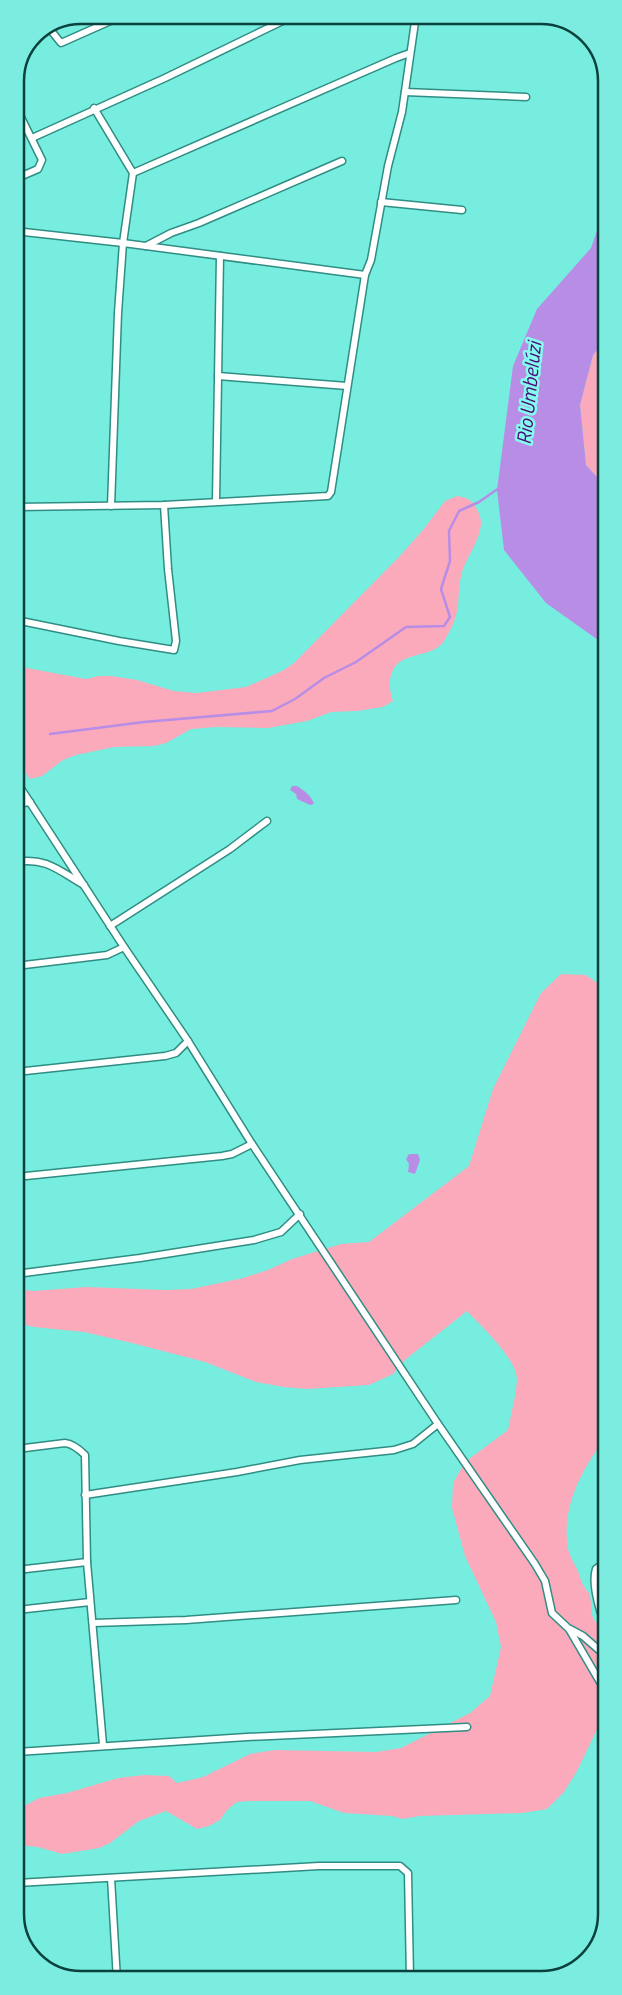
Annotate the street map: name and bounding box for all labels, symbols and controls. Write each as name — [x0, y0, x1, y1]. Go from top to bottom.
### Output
water label: Rio Umbelúzi — [508, 337, 550, 446]

